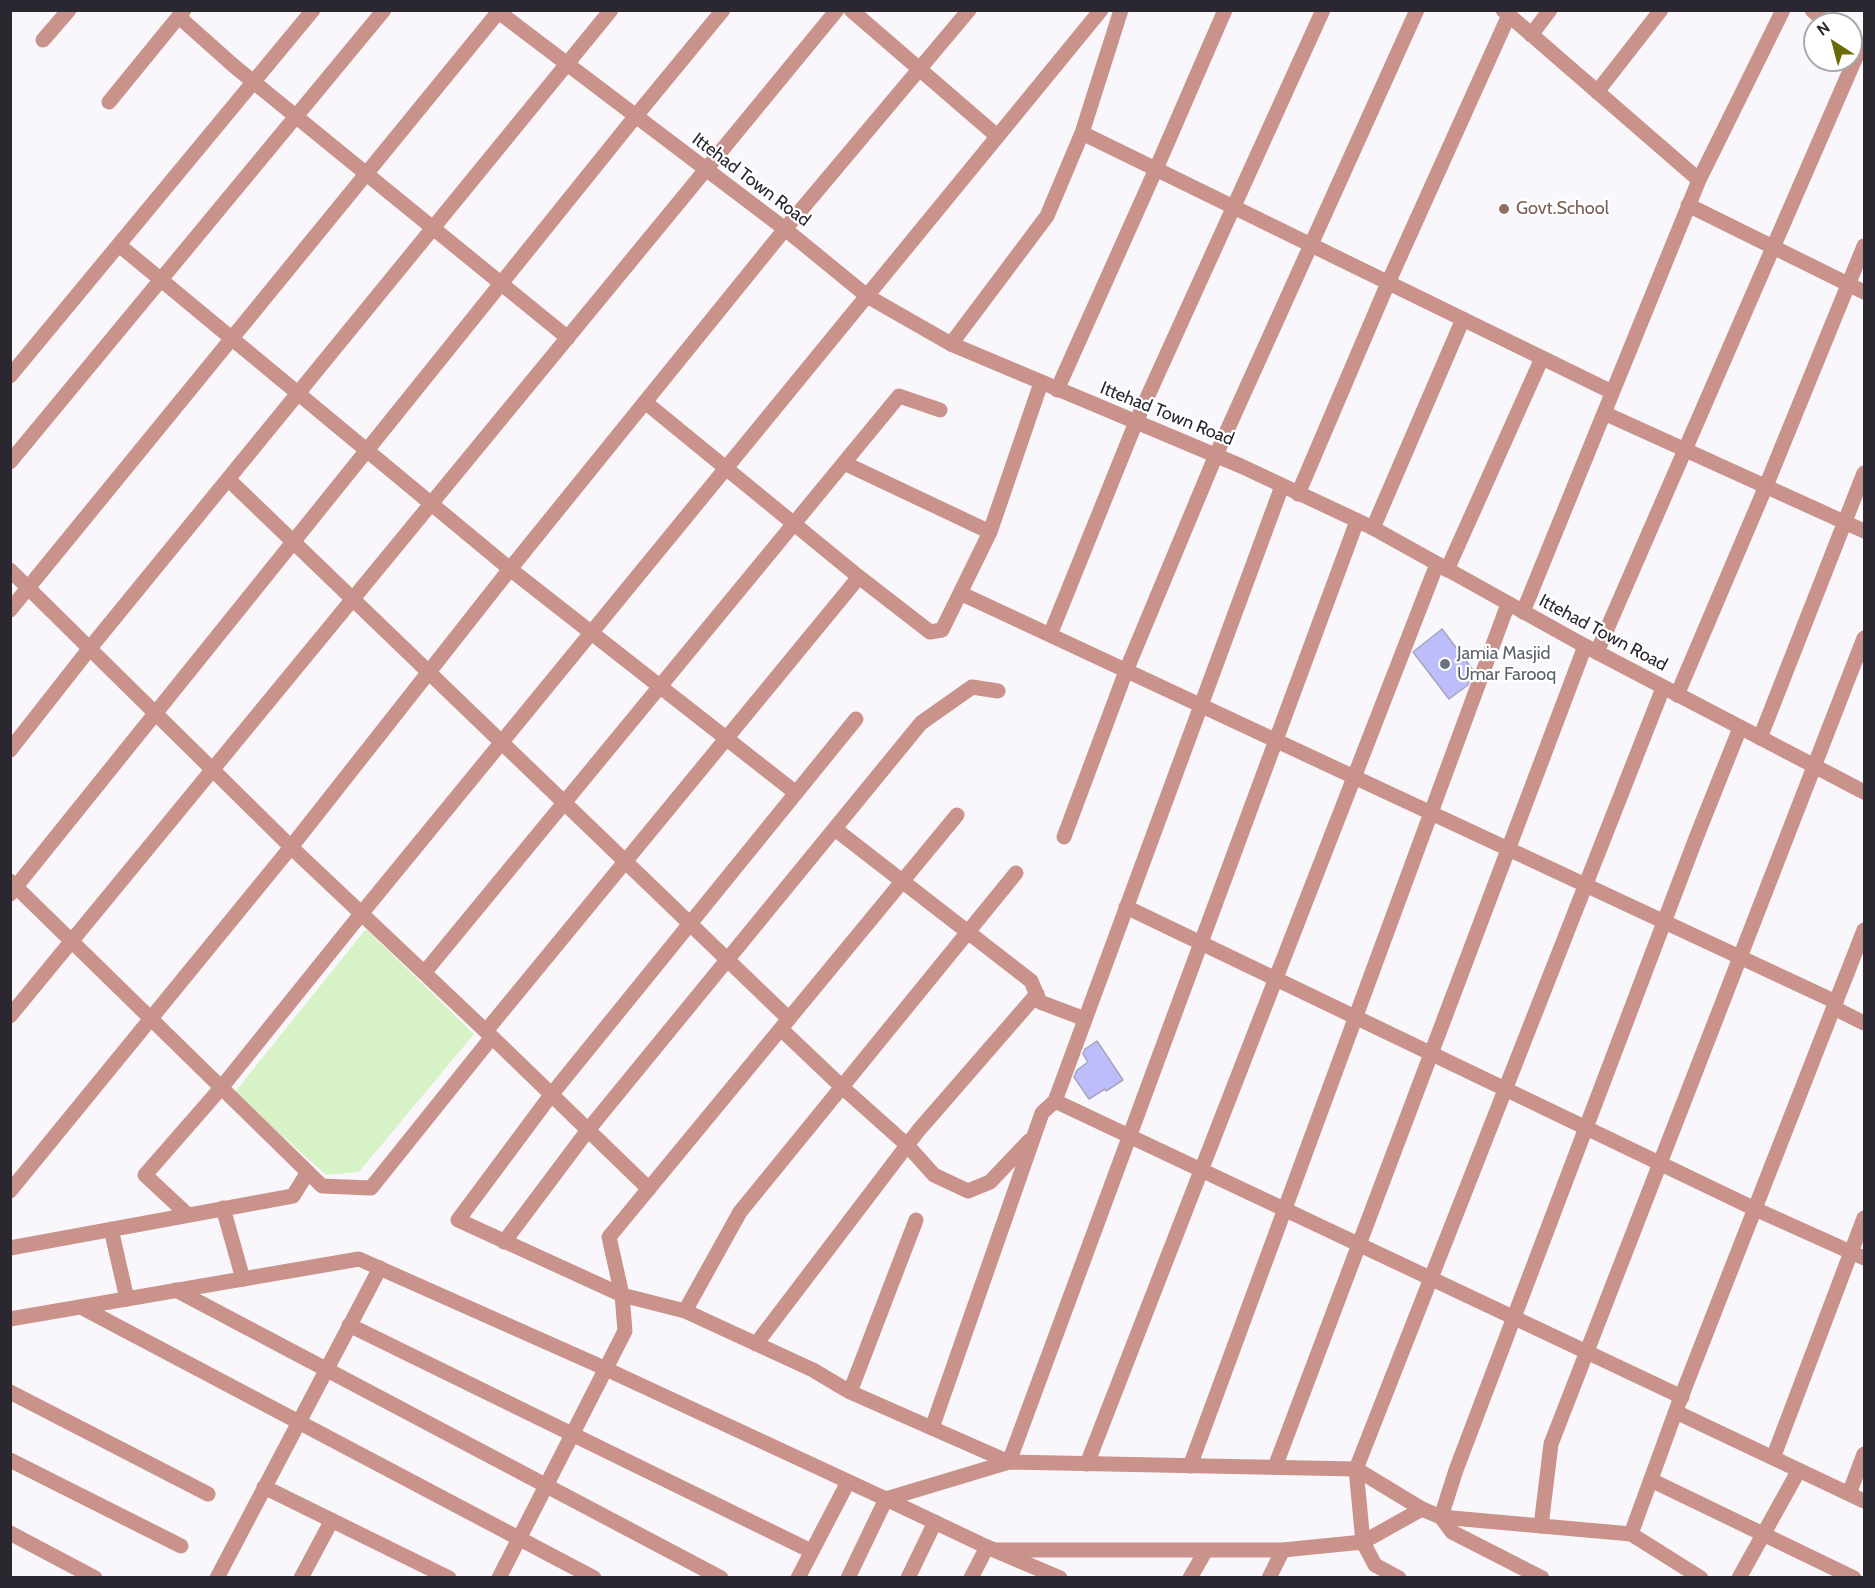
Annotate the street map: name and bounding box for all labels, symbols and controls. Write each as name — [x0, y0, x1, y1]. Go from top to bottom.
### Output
north arrow — [1803, 12, 1863, 72]
text: N — [1813, 18, 1833, 40]
street label: Ittehad Town Road — [688, 129, 814, 231]
place label: Govt.School — [1516, 198, 1609, 220]
marker: Govt.School — [1497, 202, 1511, 216]
street label: Ittehad Town Road — [1097, 377, 1237, 451]
street label: Ittehad Town Road — [1535, 590, 1671, 676]
place label: Jamia Masjid Umar Farooq — [1457, 643, 1556, 686]
marker: Jamia Masjid Umar Farooq — [1438, 657, 1452, 671]

